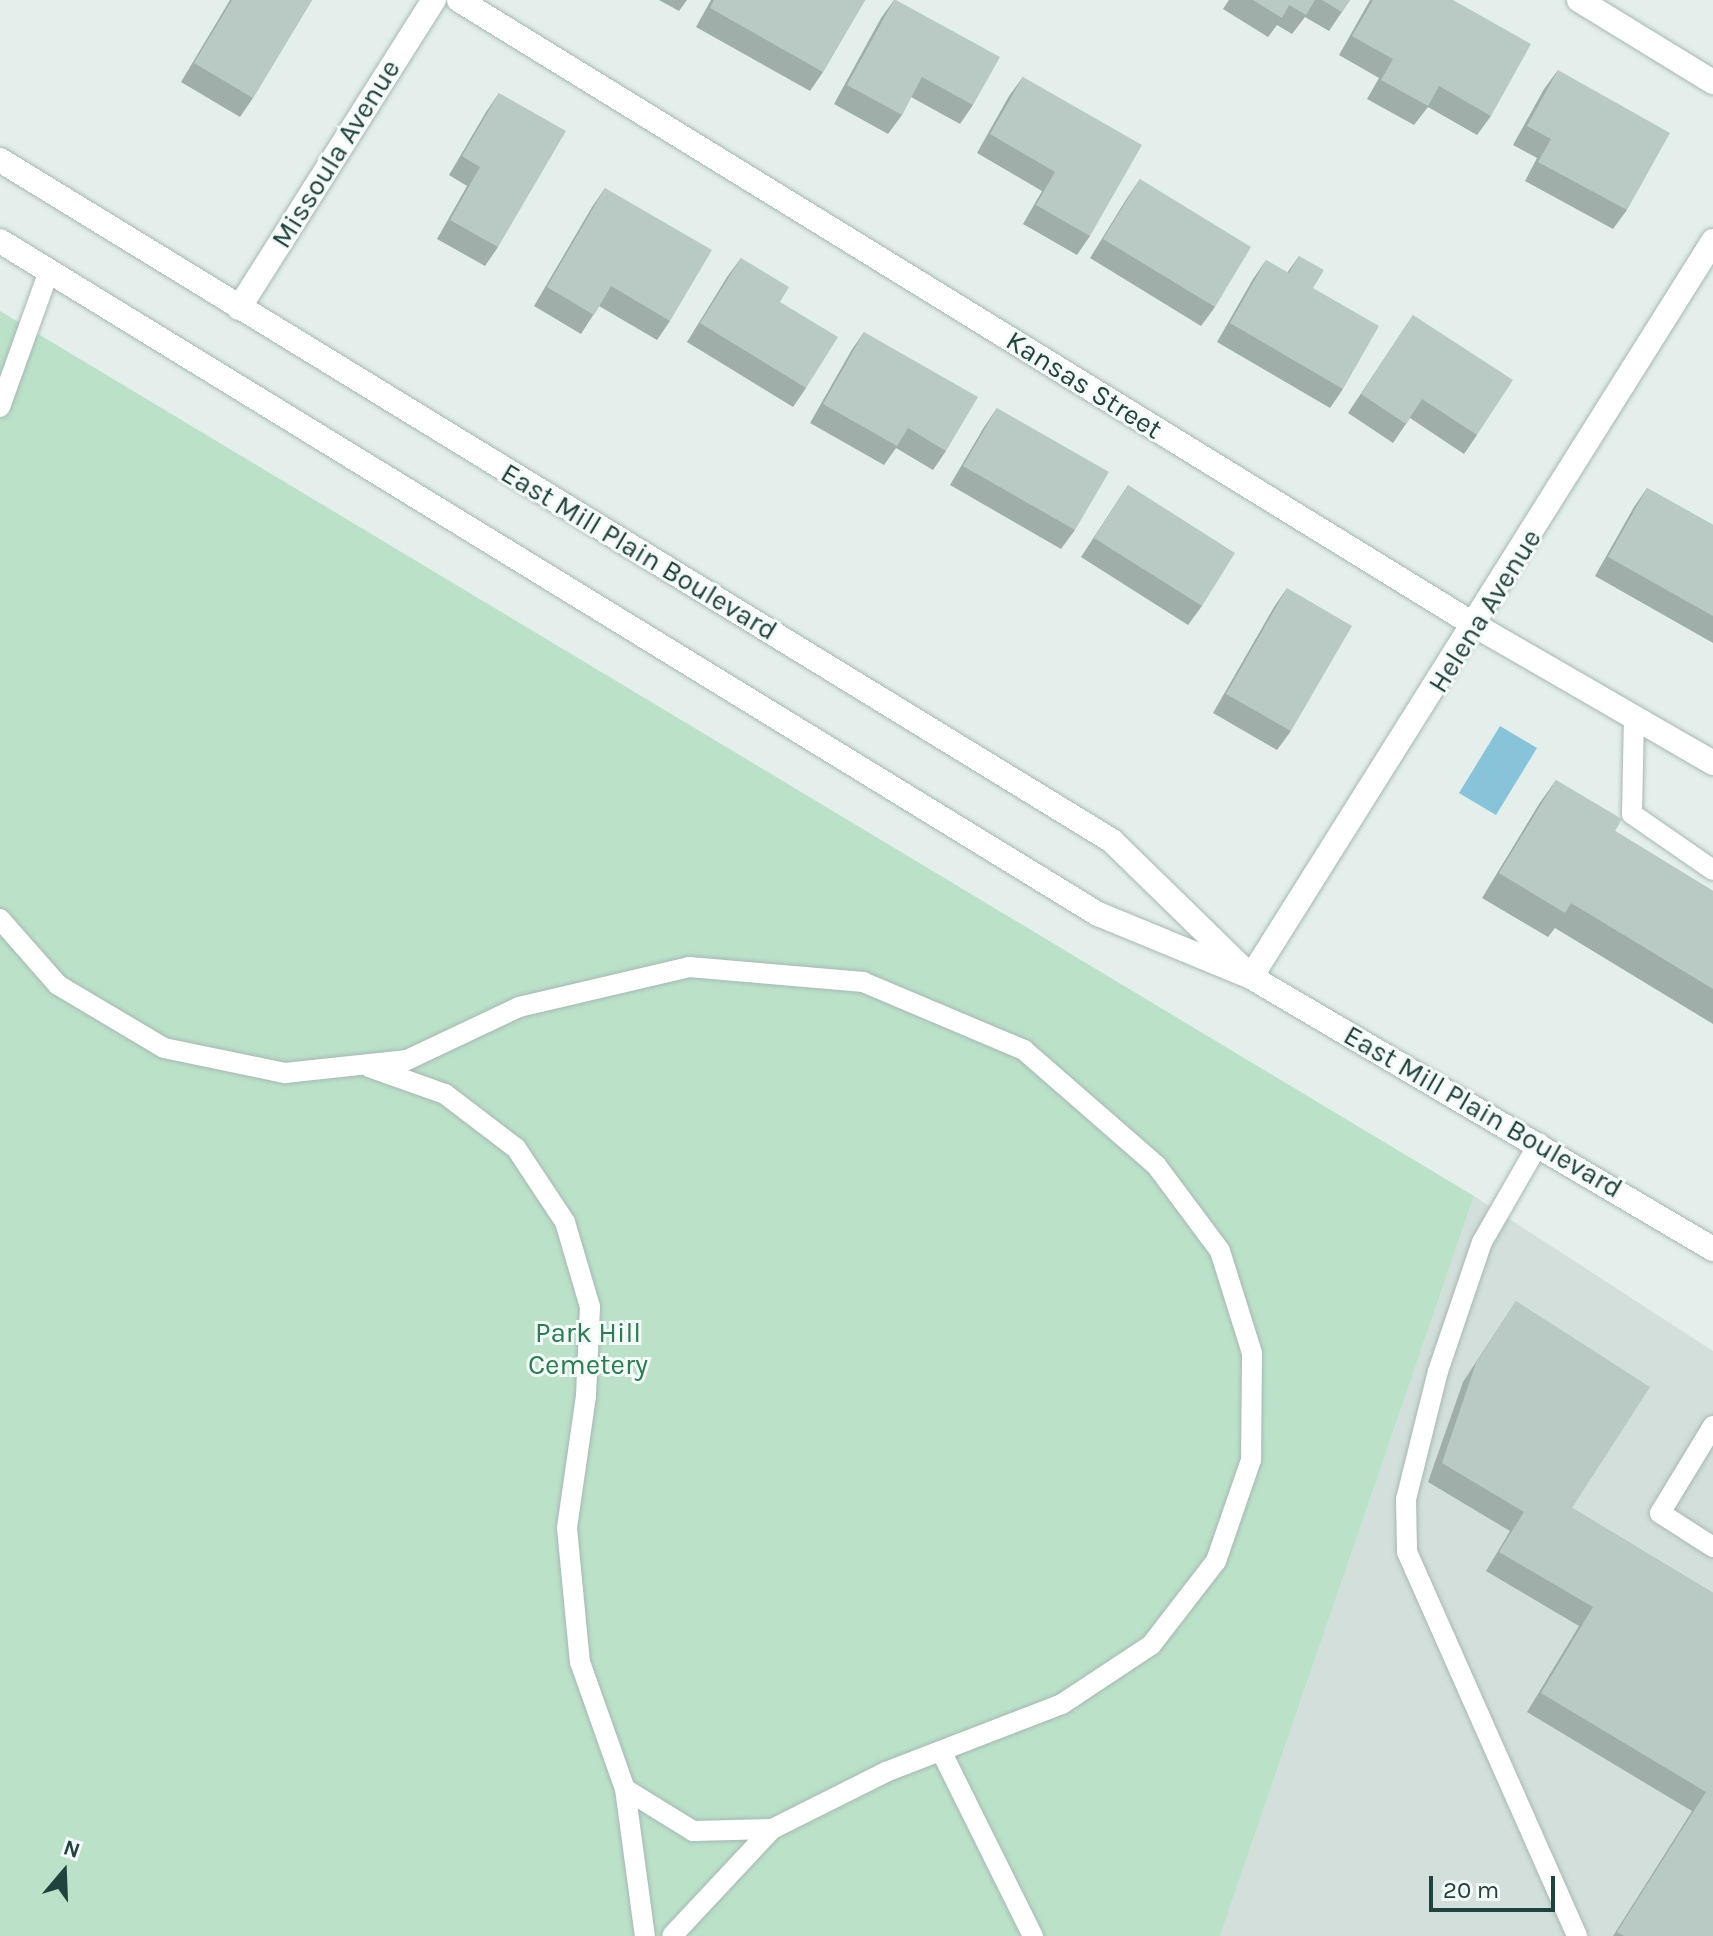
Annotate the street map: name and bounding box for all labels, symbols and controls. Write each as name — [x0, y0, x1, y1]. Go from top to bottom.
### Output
street label: Missoula Avenue — [265, 54, 407, 254]
street label: Kansas Street — [1000, 324, 1168, 446]
street label: East Mill Plain Boulevard — [495, 456, 783, 648]
street label: Helena Avenue — [1421, 523, 1549, 699]
street label: East Mill Plain Boulevard — [1338, 1018, 1628, 1206]
park label: Park Hill Cemetery — [528, 1316, 648, 1382]
north arrow — [24, 1832, 104, 1912]
text: N — [60, 1834, 84, 1864]
scale bar — [1433, 1860, 1559, 1910]
text: 20 m — [1443, 1876, 1499, 1904]

